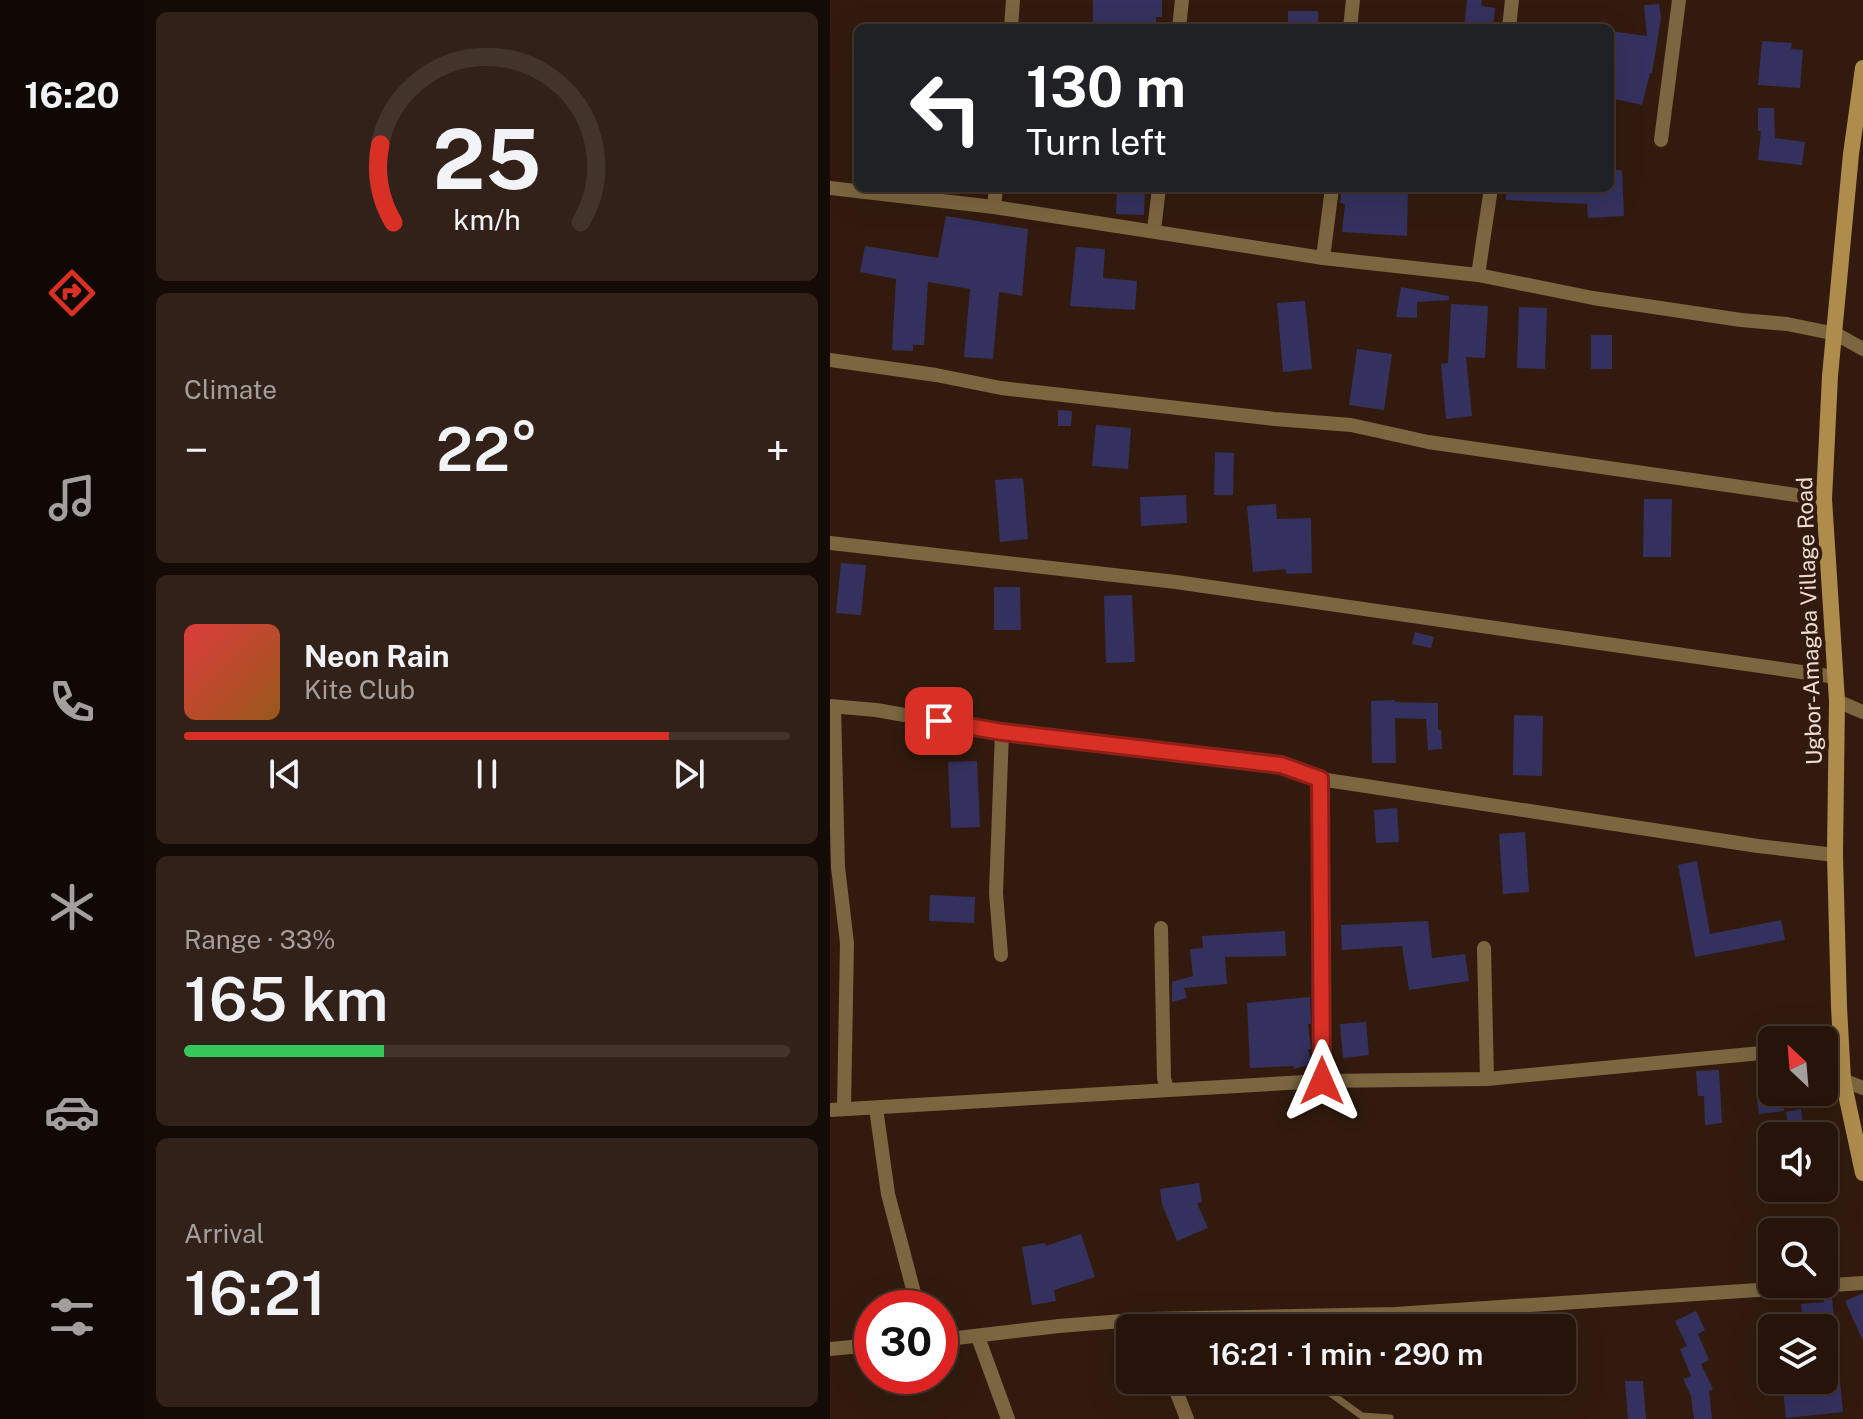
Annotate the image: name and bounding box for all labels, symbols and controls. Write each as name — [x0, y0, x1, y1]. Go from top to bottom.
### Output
text: 130 m — [1026, 54, 1186, 120]
icon: left — [894, 56, 998, 160]
text: 16:20 — [24, 74, 120, 116]
text: 25 — [433, 109, 541, 207]
text: Turn left — [1026, 121, 1167, 163]
text: km/h — [453, 203, 521, 236]
icon: directions — [44, 265, 100, 321]
text: Climate — [184, 374, 277, 405]
text: 22° — [436, 414, 538, 485]
text: − — [184, 424, 208, 476]
text: + — [766, 424, 790, 476]
icon: music — [44, 470, 100, 526]
street label: Ugbor-Amagba Village Road — [1791, 476, 1827, 766]
text: Neon Rain — [304, 638, 450, 674]
icon: phone — [44, 674, 100, 730]
text: Kite Club — [304, 674, 415, 705]
pin — [905, 687, 973, 755]
icon: arrive — [917, 699, 961, 743]
icon: previous — [263, 752, 307, 796]
icon: pause — [465, 752, 509, 796]
icon: next — [667, 752, 711, 796]
icon: climate — [44, 879, 100, 935]
text: Range · 33% — [184, 924, 336, 955]
text: 165 km — [184, 964, 388, 1035]
north arrow — [1758, 1026, 1838, 1106]
map controls — [1758, 1026, 1838, 1394]
position arrow — [1280, 1039, 1364, 1123]
icon: car — [44, 1084, 100, 1140]
button: sound — [1758, 1122, 1838, 1202]
text: Arrival — [184, 1218, 264, 1249]
button: search — [1758, 1218, 1838, 1298]
text: 16:21 — [184, 1258, 326, 1329]
icon: filters — [44, 1289, 100, 1345]
speed limit sign: 30 — [854, 1290, 958, 1394]
button: layers — [1758, 1314, 1838, 1394]
text: 16:21 · 1 min · 290 m — [1209, 1336, 1483, 1372]

